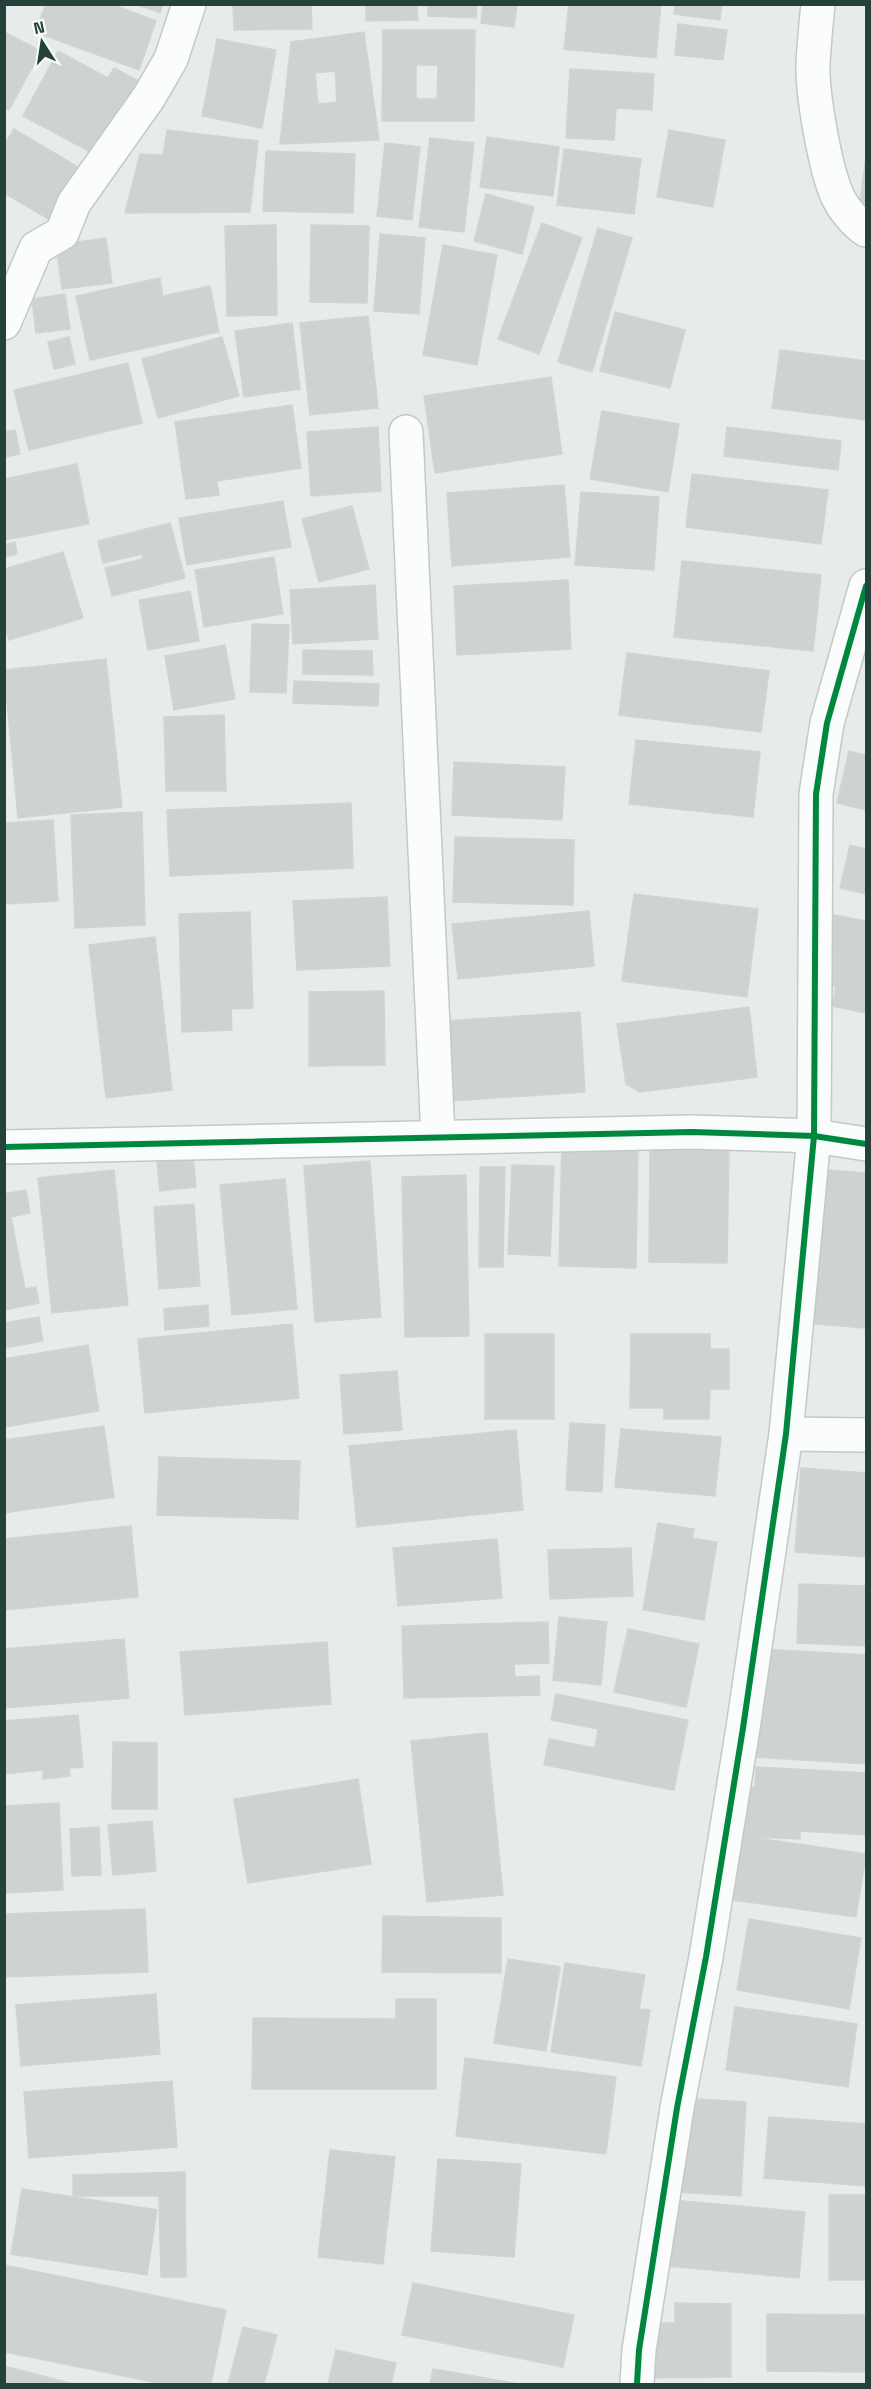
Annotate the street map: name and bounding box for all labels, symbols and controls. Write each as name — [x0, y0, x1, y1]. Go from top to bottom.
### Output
north arrow — [12, 12, 72, 72]
text: N — [32, 16, 46, 39]

